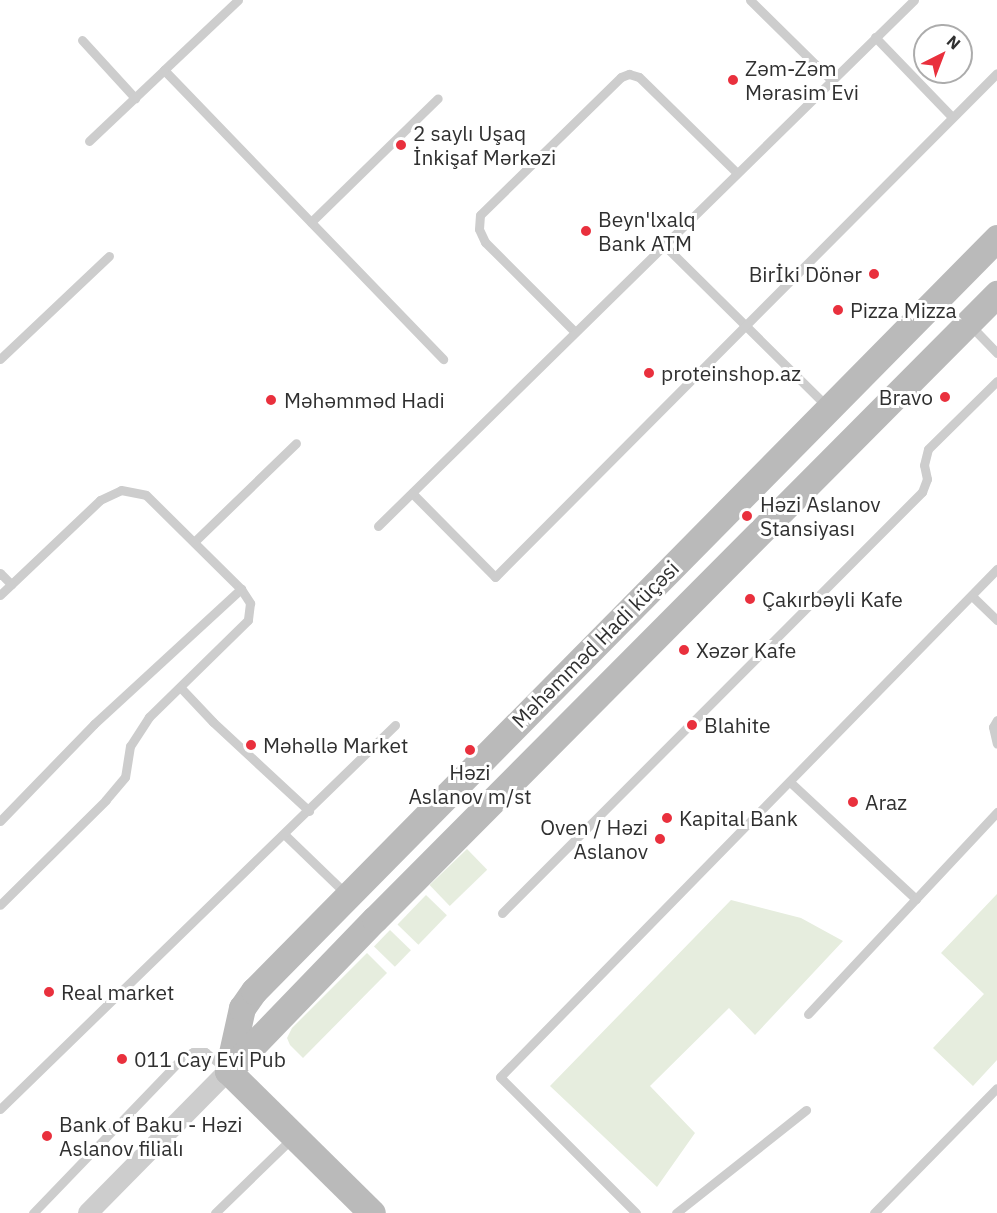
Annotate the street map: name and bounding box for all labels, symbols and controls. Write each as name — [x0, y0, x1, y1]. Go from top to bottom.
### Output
north arrow — [913, 24, 973, 84]
text: N — [943, 31, 965, 53]
place label: Zәm-Zәm Mәrasim Evi — [745, 55, 859, 105]
marker: Zәm-Zәm Mәrasim Evi — [726, 73, 740, 87]
place label: 2 saylı Uşaq İnkişaf Mərkəzi — [413, 120, 556, 170]
marker: 2 saylı Uşaq İnkişaf Mərkəzi — [394, 138, 408, 152]
place label: Beyn'lxalq Bank ATM — [598, 206, 696, 256]
marker: Beyn'lxalq Bank ATM — [579, 224, 593, 238]
place label: Birİki Dönər — [749, 261, 862, 287]
marker: Birİki Dönər — [867, 267, 881, 281]
place label: Pizza Mizza — [850, 297, 957, 323]
marker: Pizza Mizza — [831, 303, 845, 317]
place label: proteinshop.az — [661, 360, 801, 386]
marker: proteinshop.az — [642, 366, 656, 380]
place label: Bravo — [879, 384, 933, 410]
place label: Məhəmməd Hadi — [284, 387, 445, 413]
marker: Bravo — [938, 390, 952, 404]
marker: Məhəmməd Hadi — [262, 391, 280, 409]
place label: Həzi Aslanov Stansiyası — [760, 491, 881, 541]
marker: Həzi Aslanov Stansiyası — [738, 507, 756, 525]
street label: Məhəmməd Hadi küçəsi — [506, 555, 684, 733]
place label: Çakırbəyli Kafe — [762, 586, 903, 612]
marker: Çakırbəyli Kafe — [743, 592, 757, 606]
place label: Xəzər Kafe — [696, 637, 796, 663]
marker: Xəzər Kafe — [677, 643, 691, 657]
place label: Blahite — [704, 712, 771, 738]
marker: Blahite — [685, 718, 699, 732]
place label: Mәhәllә Market — [263, 732, 408, 758]
marker: Mәhәllә Market — [244, 738, 258, 752]
marker: Həzi Aslanov m/st — [463, 743, 477, 757]
place label: Həzi Aslanov m/st — [408, 759, 532, 809]
place label: Araz — [865, 789, 907, 815]
marker: Araz — [846, 795, 860, 809]
place label: Kapital Bank — [679, 805, 798, 831]
marker: Kapital Bank — [660, 811, 674, 825]
place label: Oven / Hәzi Aslanov — [540, 814, 648, 864]
marker: Oven / Hәzi Aslanov — [653, 832, 667, 846]
place label: Real market — [61, 979, 174, 1005]
marker: Real market — [42, 985, 56, 999]
place label: 011 Cay Evi Pub — [134, 1046, 286, 1072]
marker: 011 Cay Evi Pub — [115, 1052, 129, 1066]
place label: Bank of Baku - Həzi Aslanov filialı — [59, 1111, 243, 1161]
marker: Bank of Baku - Həzi Aslanov filialı — [40, 1129, 54, 1143]

